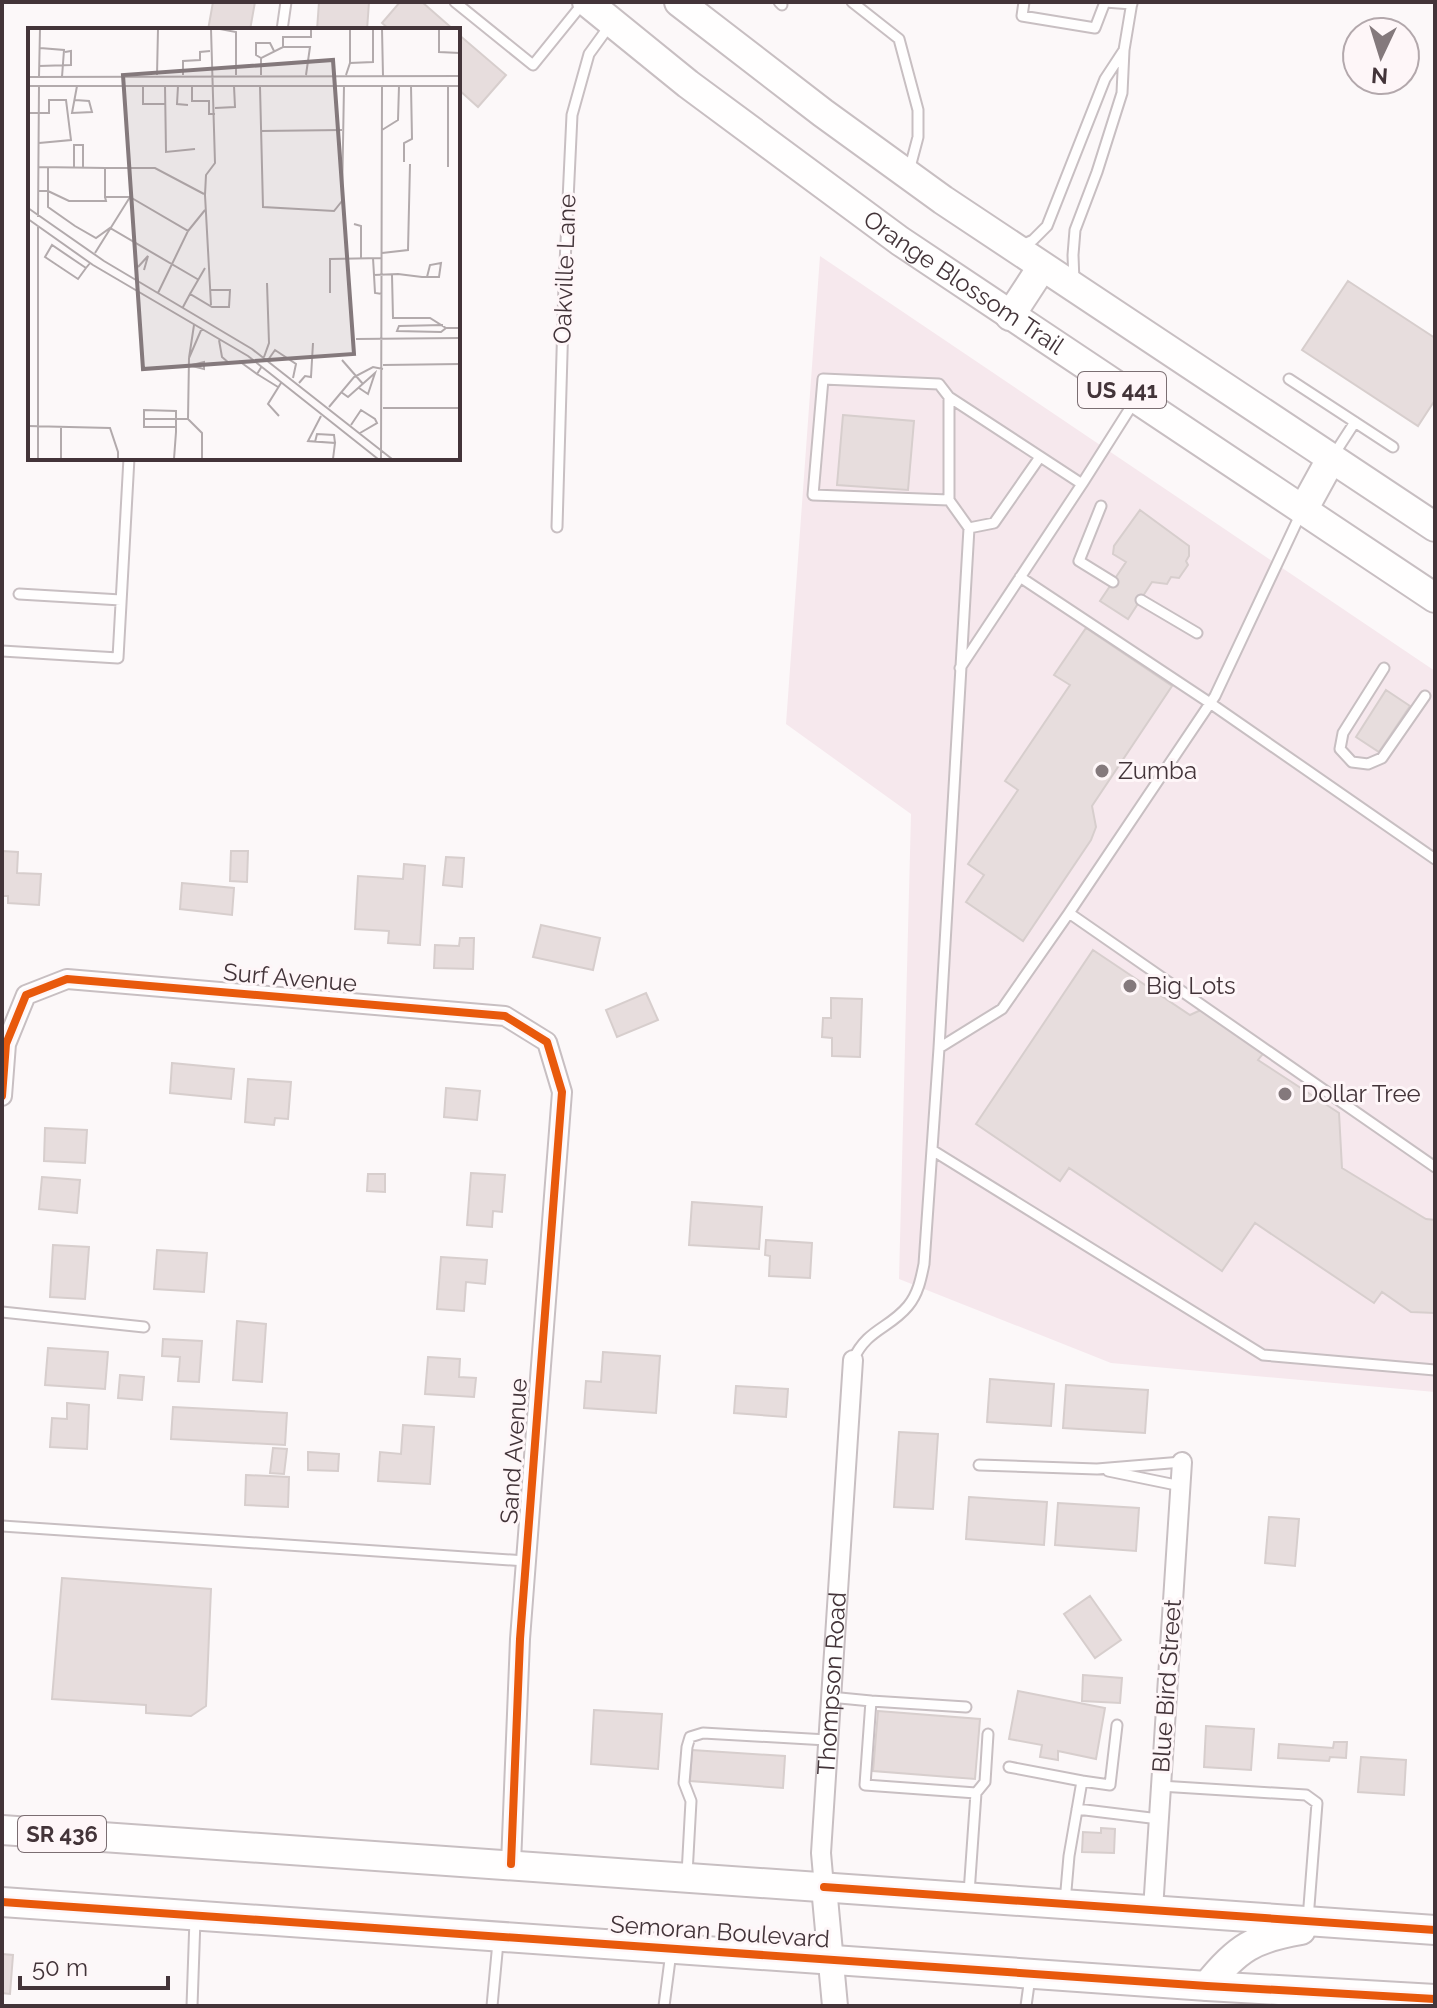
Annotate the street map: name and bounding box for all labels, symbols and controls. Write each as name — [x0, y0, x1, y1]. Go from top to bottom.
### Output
north arrow — [1341, 16, 1421, 96]
inset map — [28, 28, 460, 460]
text: N — [1370, 62, 1389, 90]
street label: Oakville Lane — [547, 193, 582, 345]
street label: Orange Blossom Trail — [858, 204, 1070, 361]
road number: US 441 — [1078, 372, 1166, 408]
place label: Zumba — [1118, 756, 1197, 785]
marker: Zumba — [1093, 762, 1111, 780]
street label: Surf Avenue — [222, 957, 358, 998]
place label: Big Lots — [1146, 971, 1236, 1000]
marker: Big Lots — [1121, 977, 1139, 995]
place label: Dollar Tree — [1301, 1079, 1421, 1108]
marker: Dollar Tree — [1276, 1085, 1294, 1103]
street label: Sand Avenue — [494, 1377, 533, 1525]
street label: Thompson Road — [811, 1591, 852, 1776]
street label: Blue Bird Street — [1146, 1598, 1187, 1774]
road number: SR 436 — [18, 1816, 106, 1852]
street label: Semoran Boulevard — [609, 1909, 831, 1954]
scale bar — [20, 1940, 168, 1990]
text: 50 m — [32, 1953, 88, 1982]

